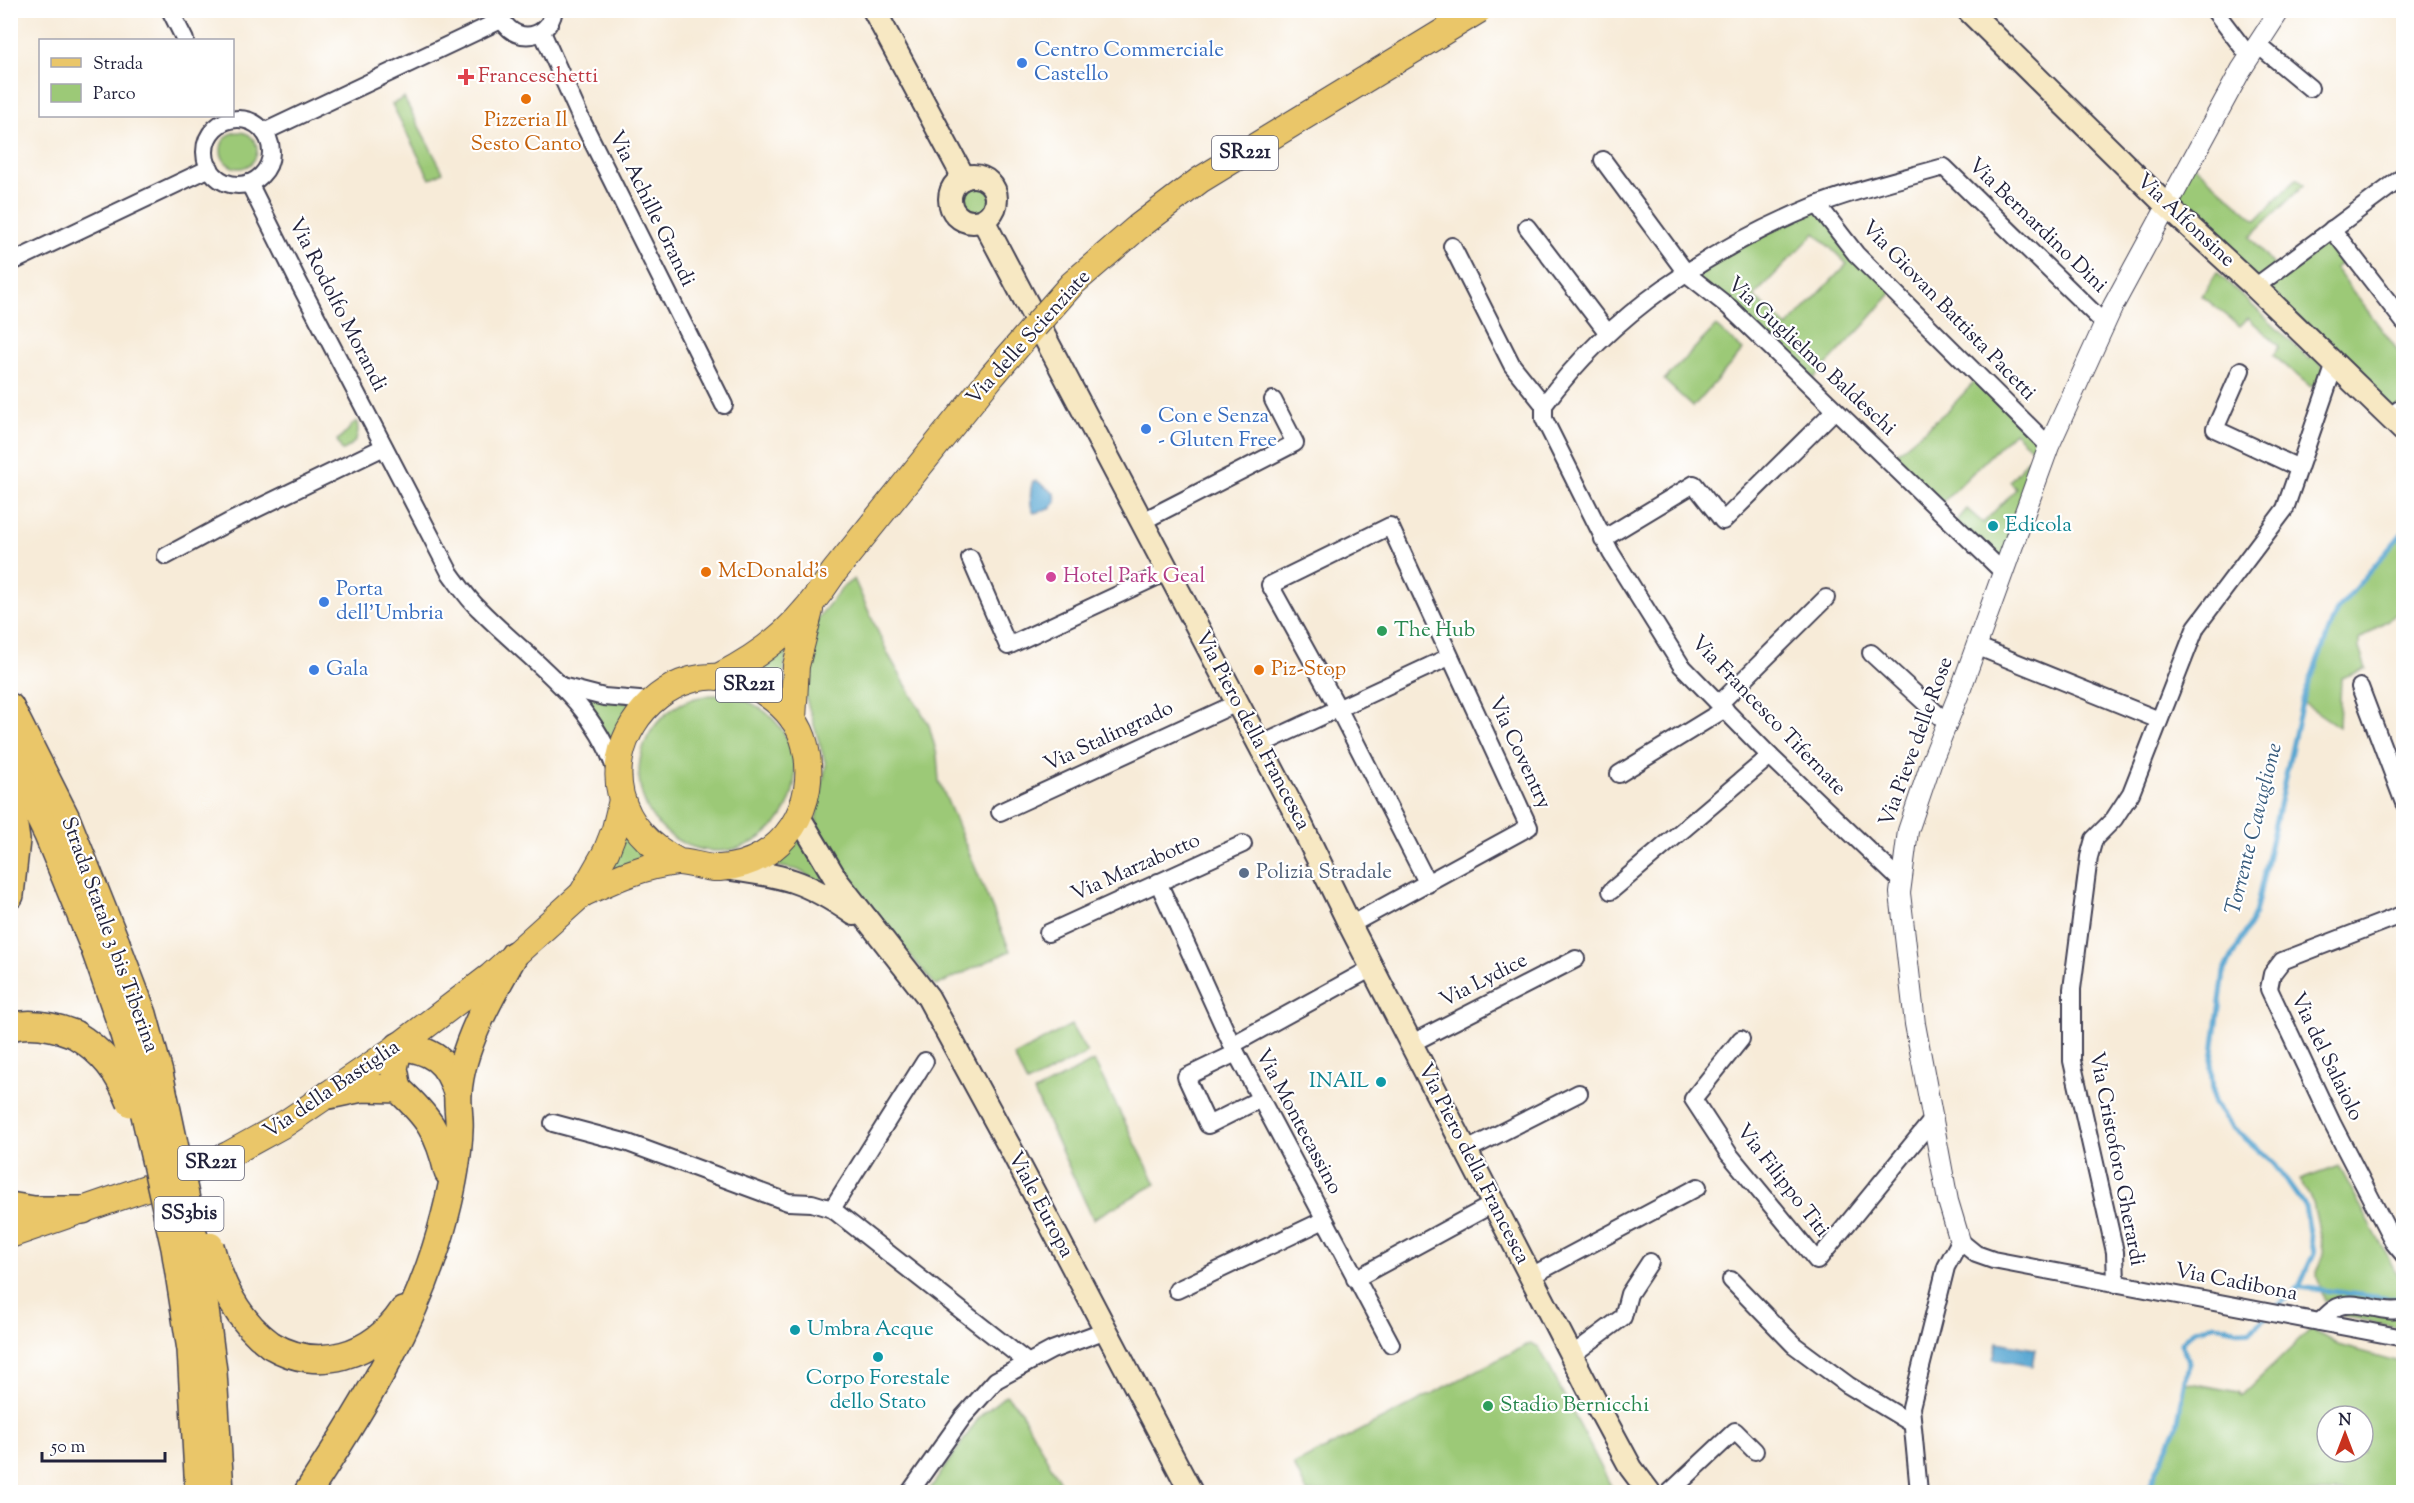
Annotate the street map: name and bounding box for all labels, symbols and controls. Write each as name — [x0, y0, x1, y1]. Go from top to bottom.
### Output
place label: Centro Commerciale Castello — [1034, 36, 1224, 90]
legend — [39, 39, 234, 117]
text: Strada — [93, 52, 143, 78]
marker: Centro Commerciale Castello — [1015, 56, 1029, 70]
place label: Franceschetti — [478, 62, 598, 92]
marker: Franceschetti — [459, 70, 473, 84]
text: Parco — [93, 82, 136, 108]
marker: Pizzeria Il Sesto Canto — [519, 92, 533, 106]
place label: Pizzeria Il Sesto Canto — [471, 106, 581, 160]
street label: Via Achille Grandi — [600, 126, 702, 292]
road number: SR221 — [1212, 136, 1278, 170]
street label: Via Bernardino Dini — [1961, 152, 2113, 300]
street label: Via Alfonsine — [2129, 167, 2241, 275]
street label: Via Rodolfo Morandi — [280, 213, 394, 397]
street label: Via Giovan Battista Pacetti — [1854, 214, 2042, 408]
street label: Via delle Scienziate — [960, 264, 1098, 412]
street label: Via Guglielmo Baldeschi — [1720, 270, 1902, 444]
place label: Con e Senza - Gluten Free — [1158, 402, 1277, 456]
marker: Con e Senza - Gluten Free — [1139, 422, 1153, 436]
place label: Edicola — [2005, 511, 2072, 541]
marker: Edicola — [1986, 519, 2000, 533]
place label: McDonald's — [718, 557, 827, 587]
place label: Hotel Park Geal — [1063, 562, 1205, 592]
marker: McDonald's — [699, 565, 713, 579]
marker: Hotel Park Geal — [1044, 570, 1058, 584]
place label: Porta dell'Umbria — [336, 575, 444, 629]
marker: Porta dell'Umbria — [317, 595, 331, 609]
place label: The Hub — [1394, 616, 1475, 646]
marker: The Hub — [1375, 624, 1389, 638]
street label: Via Piero della Francesca — [1187, 626, 1317, 836]
street label: Via Francesco Tifernate — [1683, 629, 1853, 803]
street label: Via Pieve delle Rose — [1872, 653, 1962, 831]
place label: Gala — [326, 655, 369, 685]
place label: Piz-Stop — [1271, 655, 1346, 685]
marker: Gala — [307, 663, 321, 677]
marker: Piz-Stop — [1252, 663, 1266, 677]
road number: SR221 — [716, 668, 782, 702]
street label: Via Coventry — [1480, 692, 1558, 815]
street label: Via Stalingrado — [1039, 694, 1179, 780]
water label: Torrente Cavaglione — [2218, 740, 2292, 918]
street label: Strada Statale 3 bis Tiberina — [52, 813, 166, 1057]
street label: Via Marzabotto — [1067, 826, 1205, 910]
place label: Polizia Stradale — [1256, 858, 1392, 888]
marker: Polizia Stradale — [1237, 866, 1251, 880]
street label: Via Lydice — [1435, 946, 1533, 1016]
street label: Via del Salaiolo — [2282, 988, 2370, 1126]
street label: Via della Bastiglia — [258, 1033, 407, 1147]
street label: Via Montecassino — [1247, 1044, 1349, 1200]
street label: Via Cristoforo Gherardi — [2081, 1049, 2151, 1269]
street label: Via Piero della Francesca — [1409, 1058, 1537, 1270]
place label: INAIL — [1309, 1067, 1369, 1097]
marker: INAIL — [1374, 1075, 1388, 1089]
street label: Via Filippo Titi — [1728, 1118, 1836, 1244]
road number: SR221 — [178, 1146, 244, 1180]
street label: Viale Europa — [999, 1147, 1081, 1264]
road number: SS3bis — [154, 1197, 224, 1231]
street label: Via Cadibona — [2172, 1256, 2300, 1310]
place label: Umbra Acque — [807, 1315, 934, 1345]
marker: Umbra Acque — [788, 1323, 802, 1337]
marker: Corpo Forestale dello Stato — [871, 1350, 885, 1364]
place label: Corpo Forestale dello Stato — [806, 1364, 950, 1418]
place label: Stadio Bernicchi — [1500, 1391, 1649, 1421]
marker: Stadio Bernicchi — [1481, 1399, 1495, 1413]
north arrow — [2315, 1404, 2375, 1464]
text: N — [2339, 1410, 2352, 1433]
scale bar — [42, 1425, 165, 1463]
text: 50 m — [50, 1435, 86, 1461]

